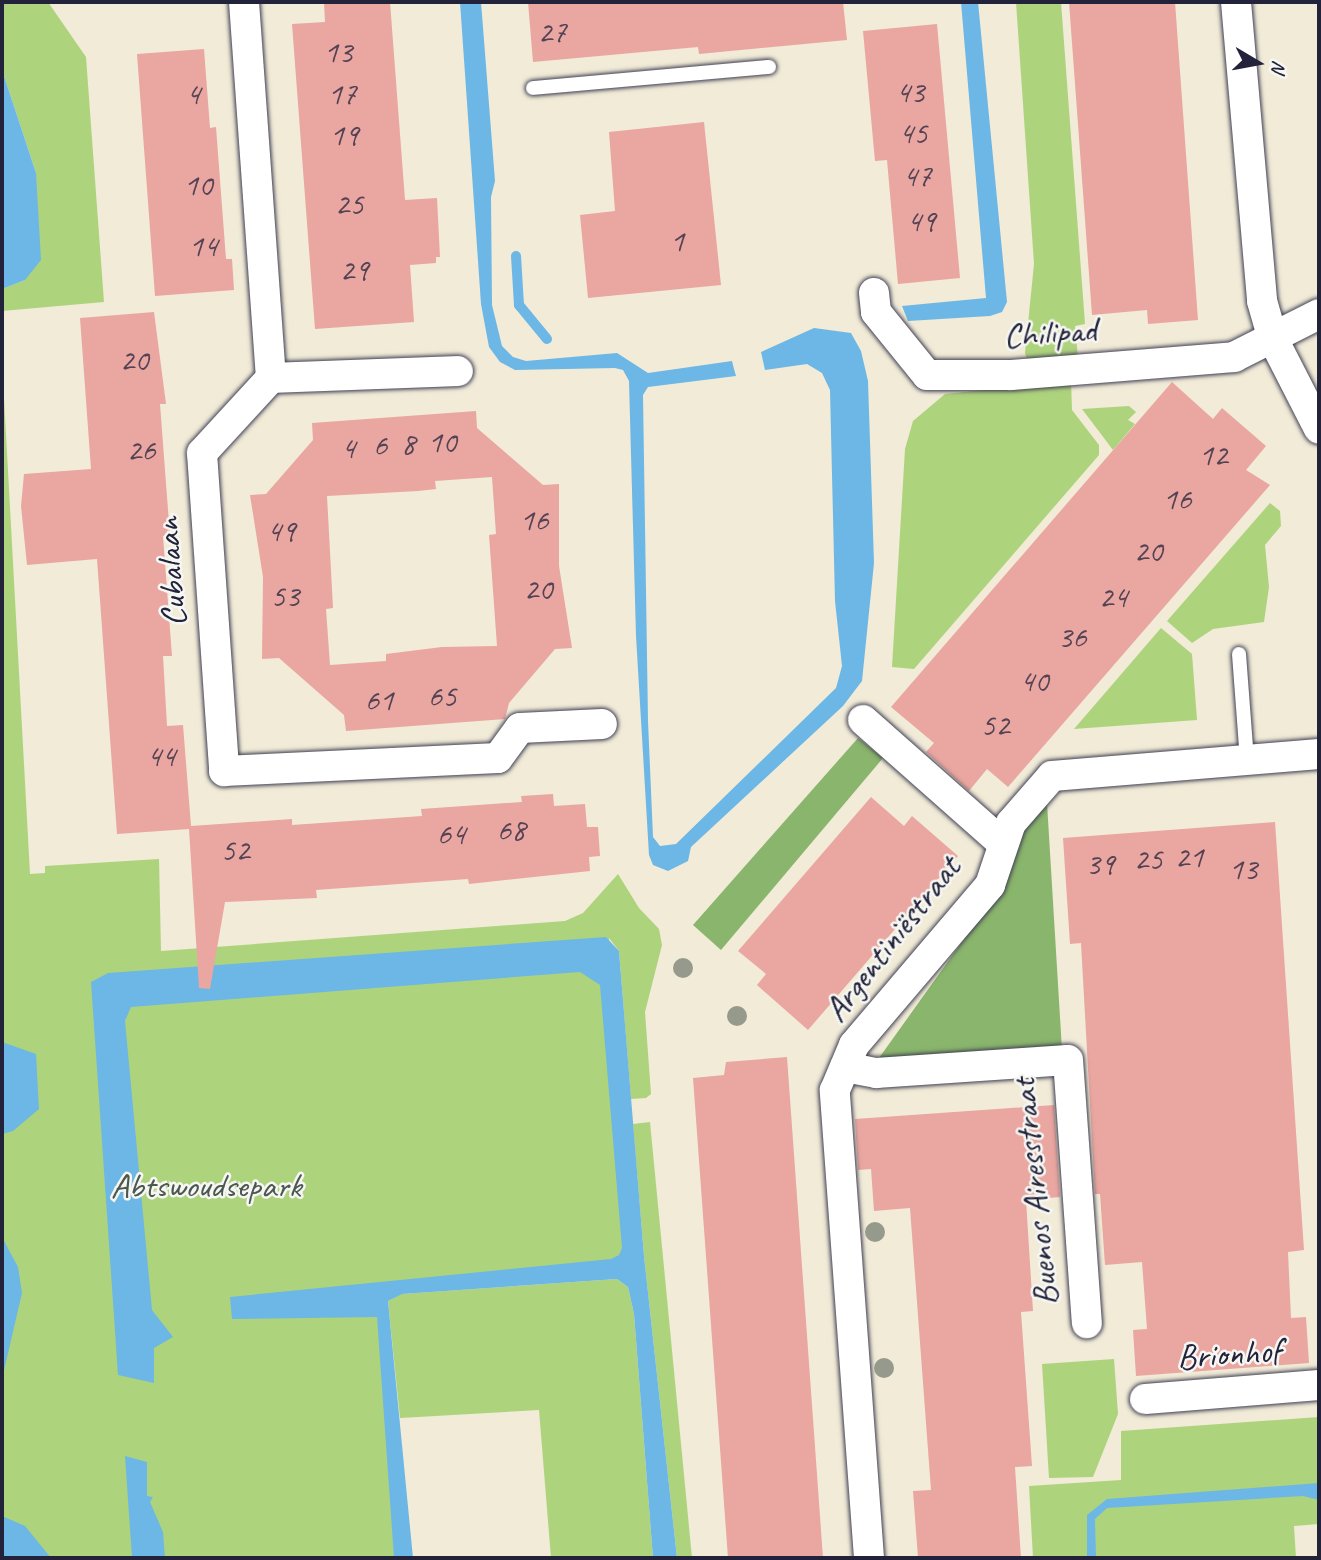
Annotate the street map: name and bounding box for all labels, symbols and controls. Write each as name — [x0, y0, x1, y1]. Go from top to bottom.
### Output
house number: 27 — [538, 13, 566, 51]
north arrow — [1223, 28, 1293, 98]
house number: 13 — [324, 33, 352, 71]
text: N — [1266, 59, 1292, 75]
house number: 43 — [896, 73, 924, 111]
house number: 4 — [186, 75, 200, 113]
house number: 17 — [328, 75, 356, 113]
house number: 45 — [899, 114, 927, 152]
house number: 19 — [330, 116, 358, 154]
house number: 47 — [903, 157, 931, 195]
house number: 10 — [184, 166, 212, 204]
house number: 25 — [335, 185, 363, 223]
house number: 49 — [907, 202, 935, 240]
house number: 1 — [670, 222, 684, 260]
house number: 14 — [189, 227, 217, 265]
house number: 29 — [340, 251, 368, 289]
street label: Chilipad — [1002, 309, 1098, 357]
house number: 20 — [120, 341, 148, 379]
house number: 10 — [428, 423, 456, 461]
house number: 8 — [401, 425, 415, 463]
house number: 6 — [373, 426, 387, 464]
house number: 4 — [341, 429, 355, 467]
house number: 26 — [127, 431, 155, 469]
house number: 12 — [1199, 436, 1227, 474]
house number: 16 — [1163, 480, 1191, 518]
house number: 16 — [520, 501, 548, 539]
house number: 49 — [267, 512, 295, 550]
street label: Cubalaan — [146, 516, 196, 628]
house number: 20 — [1134, 532, 1162, 570]
house number: 20 — [524, 570, 552, 608]
house number: 53 — [271, 577, 299, 615]
house number: 24 — [1099, 578, 1127, 616]
house number: 36 — [1058, 618, 1086, 656]
house number: 40 — [1020, 662, 1048, 700]
house number: 65 — [428, 677, 456, 715]
house number: 61 — [365, 681, 393, 719]
house number: 52 — [981, 706, 1009, 744]
house number: 44 — [147, 737, 175, 775]
house number: 68 — [497, 811, 525, 849]
house number: 64 — [437, 815, 465, 853]
house number: 52 — [221, 831, 249, 869]
house number: 21 — [1175, 838, 1203, 876]
house number: 25 — [1134, 840, 1162, 878]
house number: 39 — [1086, 845, 1114, 883]
street label: Argentiniëstraat — [814, 848, 970, 1030]
house number: 13 — [1229, 850, 1257, 888]
street label: Buenos Airesstraat — [1002, 1076, 1068, 1308]
park label: Abtswoudsepark — [111, 1165, 301, 1207]
street label: Brionhof — [1176, 1329, 1282, 1379]

